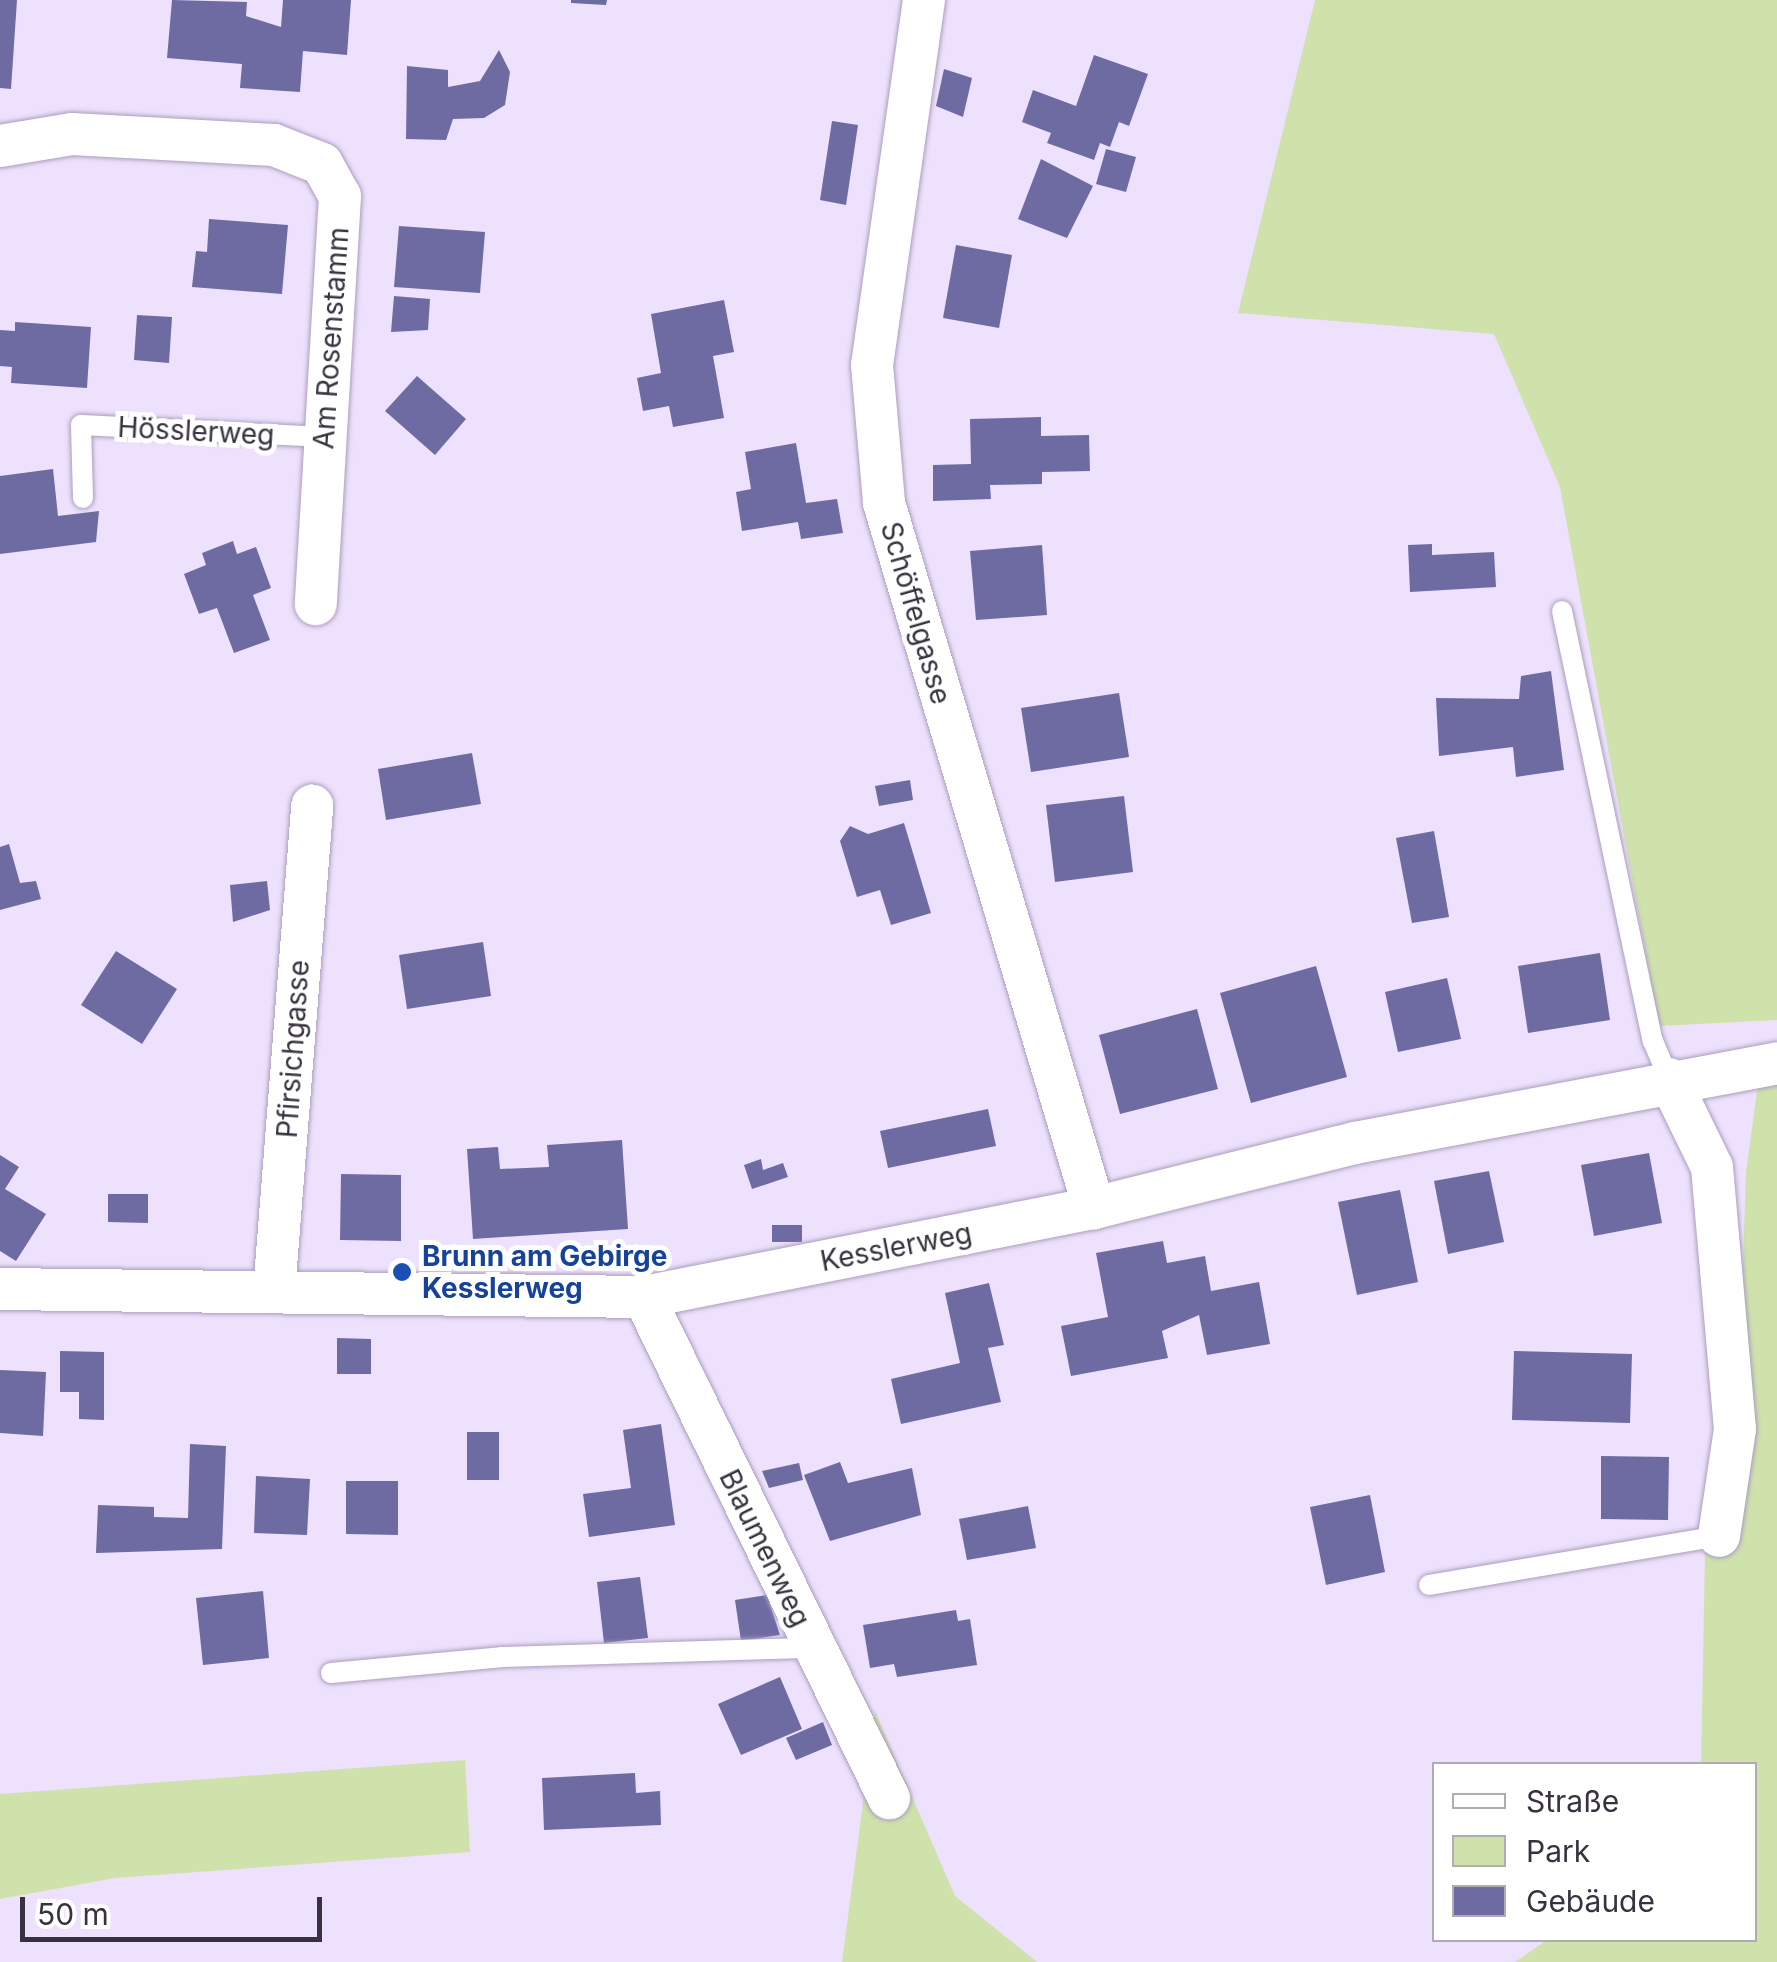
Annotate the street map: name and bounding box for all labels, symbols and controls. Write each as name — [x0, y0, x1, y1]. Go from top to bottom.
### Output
street label: Am Rosenstamm — [306, 226, 356, 450]
street label: Hösslerweg — [117, 410, 275, 452]
street label: Schöffelgasse — [874, 518, 958, 708]
street label: Pfirsichgasse — [270, 959, 316, 1139]
street label: Kesslerweg — [818, 1216, 974, 1278]
place label: Brunn am Gebirge Kesslerweg — [422, 1239, 667, 1305]
marker: Brunn am Gebirge Kesslerweg — [391, 1261, 413, 1283]
street label: Blaumenweg — [712, 1464, 818, 1632]
legend — [1432, 1762, 1757, 1942]
text: Straße — [1526, 1783, 1619, 1819]
text: Park — [1526, 1833, 1590, 1869]
scale bar — [25, 1877, 328, 1939]
text: Gebäude — [1526, 1883, 1655, 1919]
text: 50 m — [37, 1896, 109, 1932]

